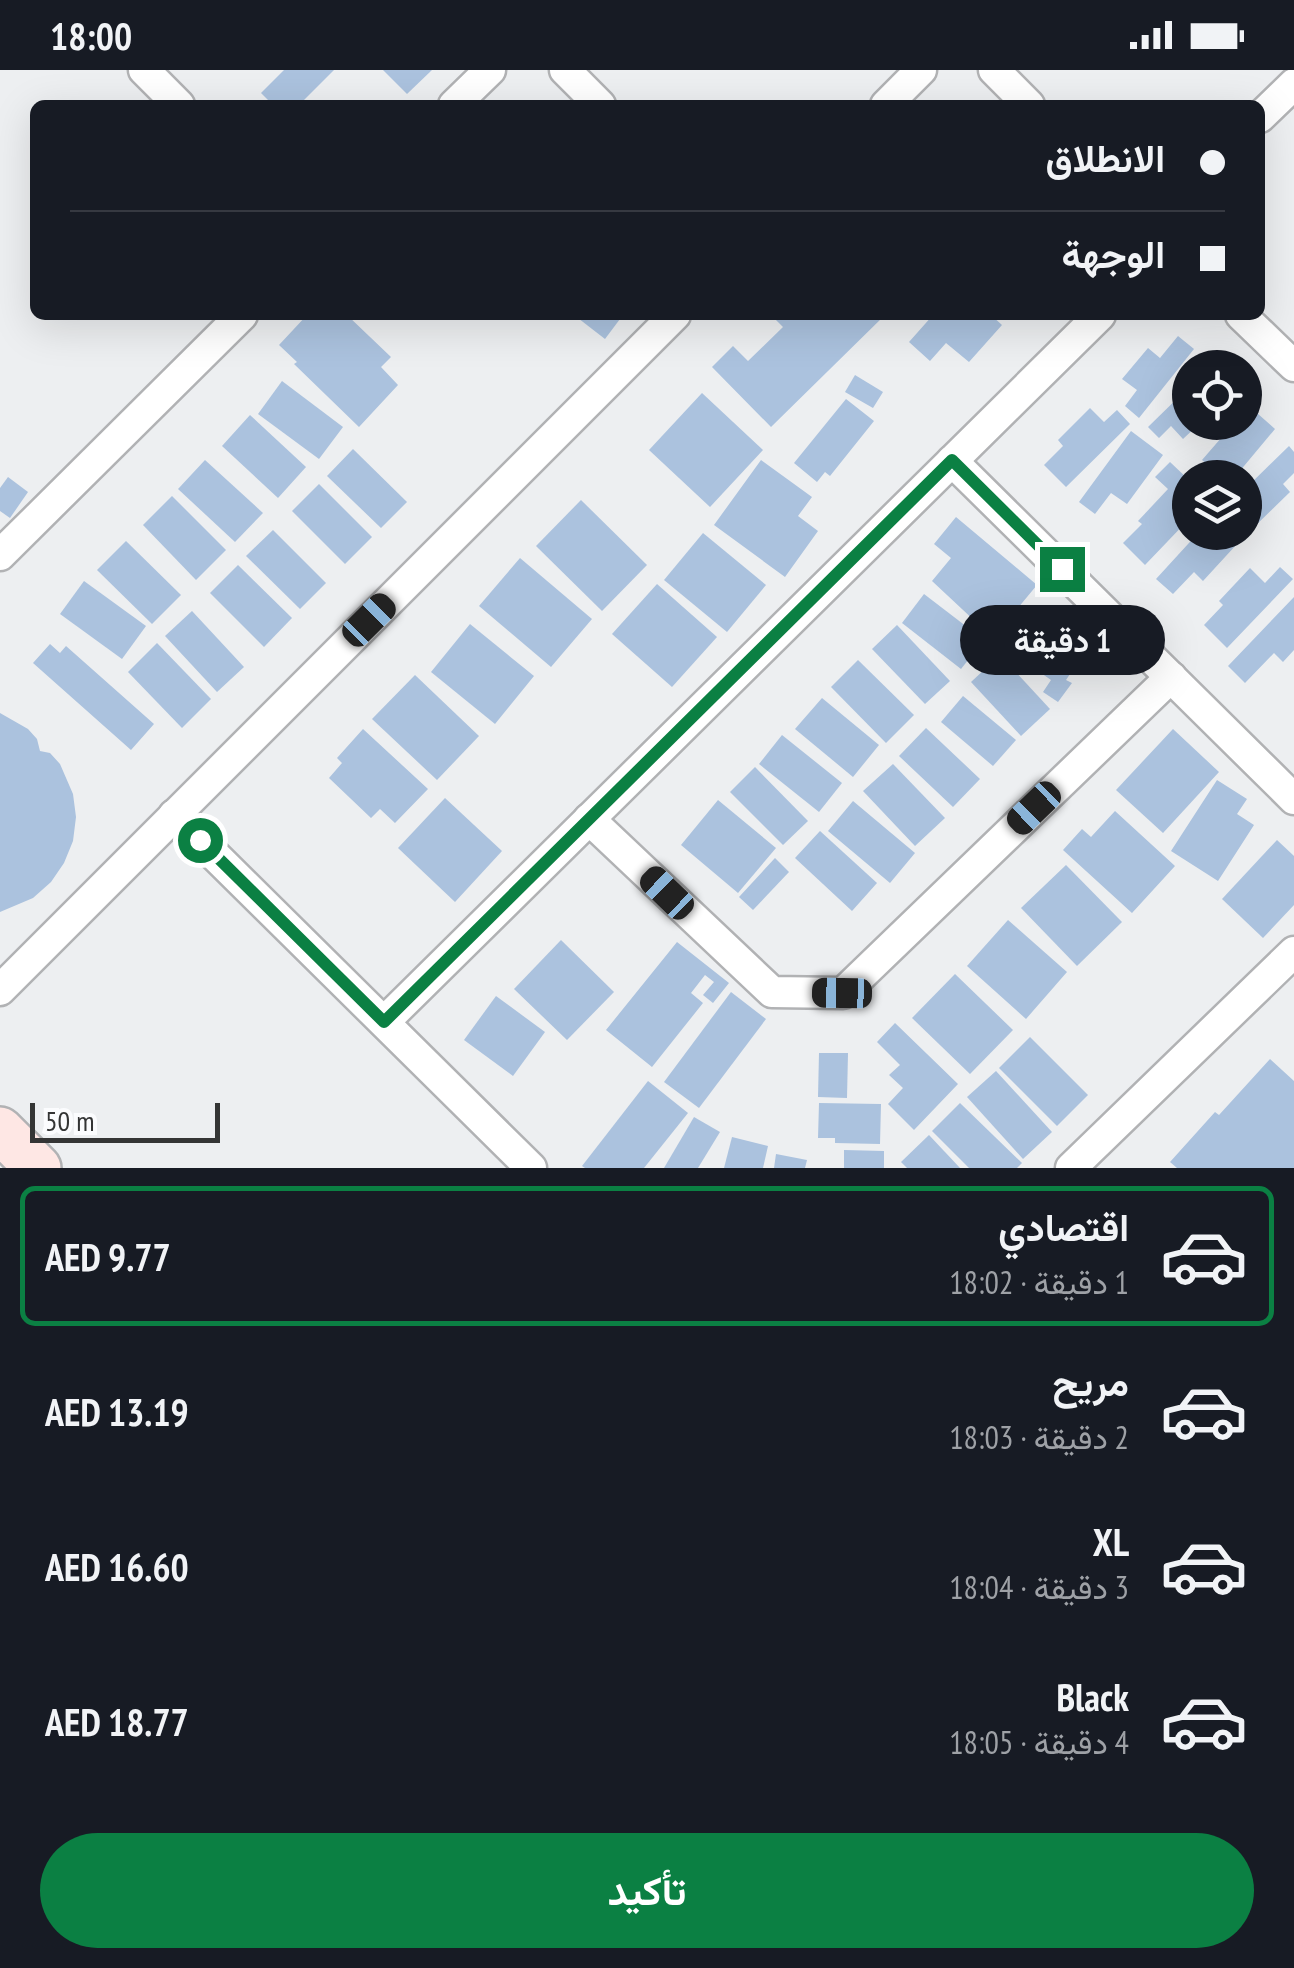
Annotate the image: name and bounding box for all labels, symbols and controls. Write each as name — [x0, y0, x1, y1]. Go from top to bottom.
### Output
text: 18:00 — [50, 11, 132, 60]
text: الانطلاق — [1046, 133, 1165, 182]
text: الوجهة — [1062, 229, 1165, 278]
map controls — [1172, 350, 1262, 550]
button: locate — [1172, 350, 1262, 440]
button: layers — [1172, 460, 1262, 550]
route end — [1040, 547, 1085, 592]
car — [337, 588, 401, 652]
callout: 1 دقيقة — [960, 604, 1164, 674]
text: 1 دقيقة — [1014, 619, 1111, 661]
car — [1002, 776, 1066, 840]
route start — [178, 818, 223, 863]
car — [635, 861, 699, 925]
car — [812, 977, 872, 1009]
scale bar — [30, 1098, 220, 1142]
text: 50 m — [45, 1102, 94, 1139]
text: اقتصادي — [998, 1202, 1129, 1251]
icon: car — [1159, 1211, 1249, 1301]
text: AED 9.77 — [45, 1232, 171, 1281]
text: 1 دقيقة · 18:02 — [949, 1261, 1129, 1303]
text: مريح — [1053, 1357, 1129, 1406]
icon: car — [1159, 1366, 1249, 1456]
text: AED 13.19 — [45, 1387, 189, 1436]
text: 2 دقيقة · 18:03 — [949, 1416, 1129, 1458]
text: XL — [1093, 1517, 1129, 1566]
icon: car — [1159, 1521, 1249, 1611]
text: AED 16.60 — [45, 1542, 189, 1591]
text: 3 دقيقة · 18:04 — [949, 1566, 1129, 1608]
text: Black — [1056, 1672, 1129, 1721]
icon: car — [1159, 1676, 1249, 1766]
text: AED 18.77 — [45, 1697, 189, 1746]
text: 4 دقيقة · 18:05 — [949, 1721, 1129, 1763]
button: تأكيد — [40, 1833, 1254, 1948]

